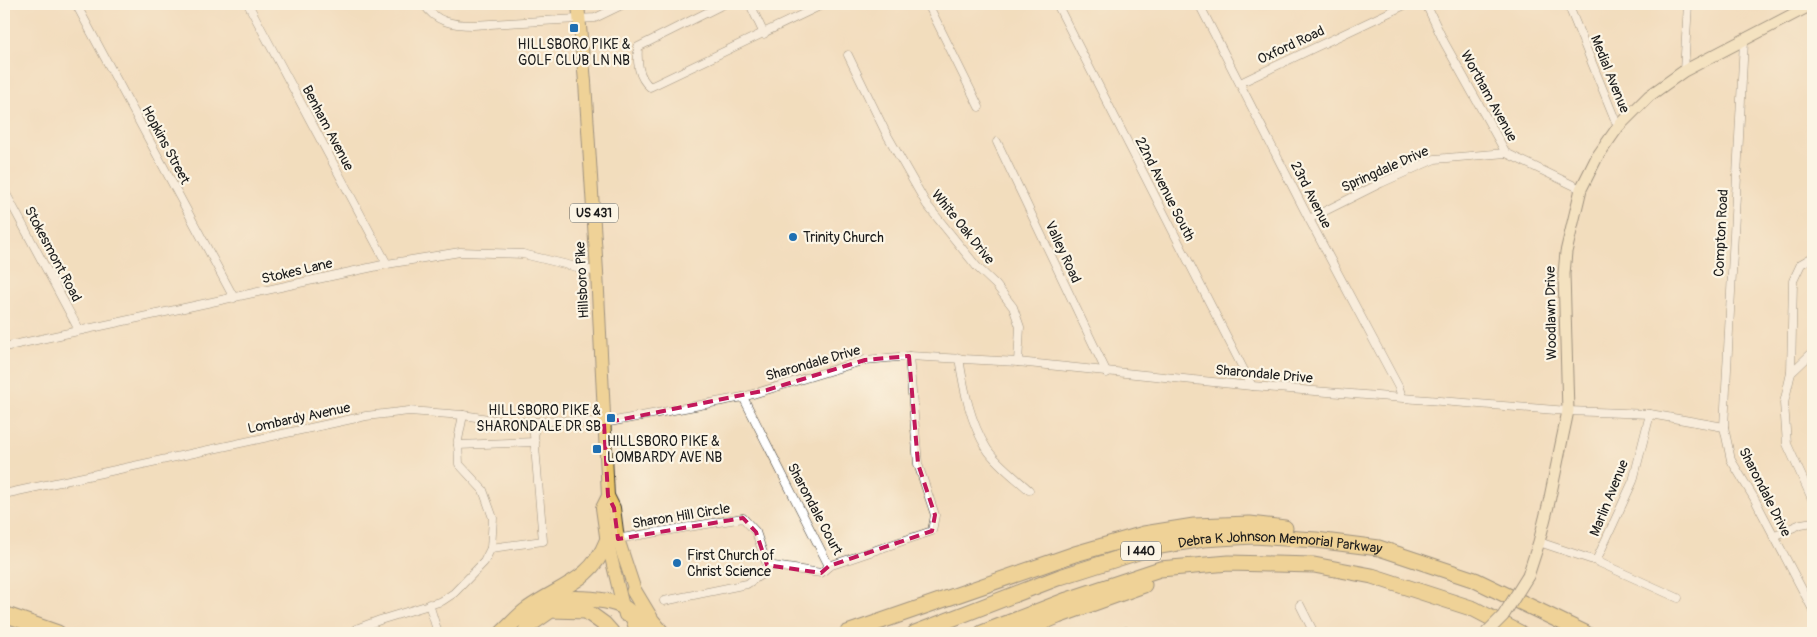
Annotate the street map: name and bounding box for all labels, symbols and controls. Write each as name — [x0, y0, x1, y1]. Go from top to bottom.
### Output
marker: HILLSBORO PIKE & GOLF CLUB LN NB — [568, 22, 580, 34]
street label: Oxford Road — [1255, 22, 1327, 68]
street label: Medial Avenue — [1587, 33, 1633, 115]
place label: HILLSBORO PIKE & GOLF CLUB LN NB — [518, 36, 631, 69]
street label: Wortham Avenue — [1457, 47, 1521, 145]
street label: Benham Avenue — [298, 82, 358, 174]
street label: Hopkins Street — [138, 103, 194, 187]
street label: 22nd Avenue South — [1131, 134, 1199, 244]
street label: Springdale Drive — [1339, 142, 1431, 196]
street label: 23rd Avenue — [1287, 159, 1335, 231]
street label: White Oak Drive — [928, 186, 998, 268]
street label: Compton Road — [1710, 189, 1732, 277]
street label: Stokesmont Road — [21, 203, 85, 305]
road number: US 431 — [570, 204, 618, 222]
street label: Valley Road — [1041, 218, 1085, 286]
place label: Trinity Church — [803, 229, 884, 246]
marker: Trinity Church — [787, 231, 799, 243]
street label: Hillsboro Pike — [571, 241, 593, 319]
street label: Stokes Lane — [260, 255, 334, 287]
street label: Woodlawn Drive — [1542, 266, 1560, 360]
street label: Sharondale Drive — [764, 341, 862, 385]
street label: Sharondale Drive — [1215, 361, 1314, 387]
street label: Lombardy Avenue — [246, 399, 352, 437]
place label: HILLSBORO PIKE & SHARONDALE DR SB — [476, 402, 601, 435]
marker: HILLSBORO PIKE & SHARONDALE DR SB — [605, 412, 617, 424]
place label: HILLSBORO PIKE & LOMBARDY AVE NB — [607, 433, 722, 466]
marker: HILLSBORO PIKE & LOMBARDY AVE NB — [591, 443, 603, 455]
street label: Sharondale Drive — [1735, 445, 1795, 540]
street label: Marlin Avenue — [1586, 457, 1632, 539]
street label: Sharondale Court — [784, 460, 847, 558]
street label: Sharon Hill Circle — [631, 500, 731, 532]
street label: Debra K Johnson Memorial Parkway — [1176, 527, 1385, 557]
road number: I 440 — [1121, 542, 1161, 560]
place label: First Church of Christ Science — [687, 547, 775, 580]
marker: First Church of Christ Science — [671, 557, 683, 569]

